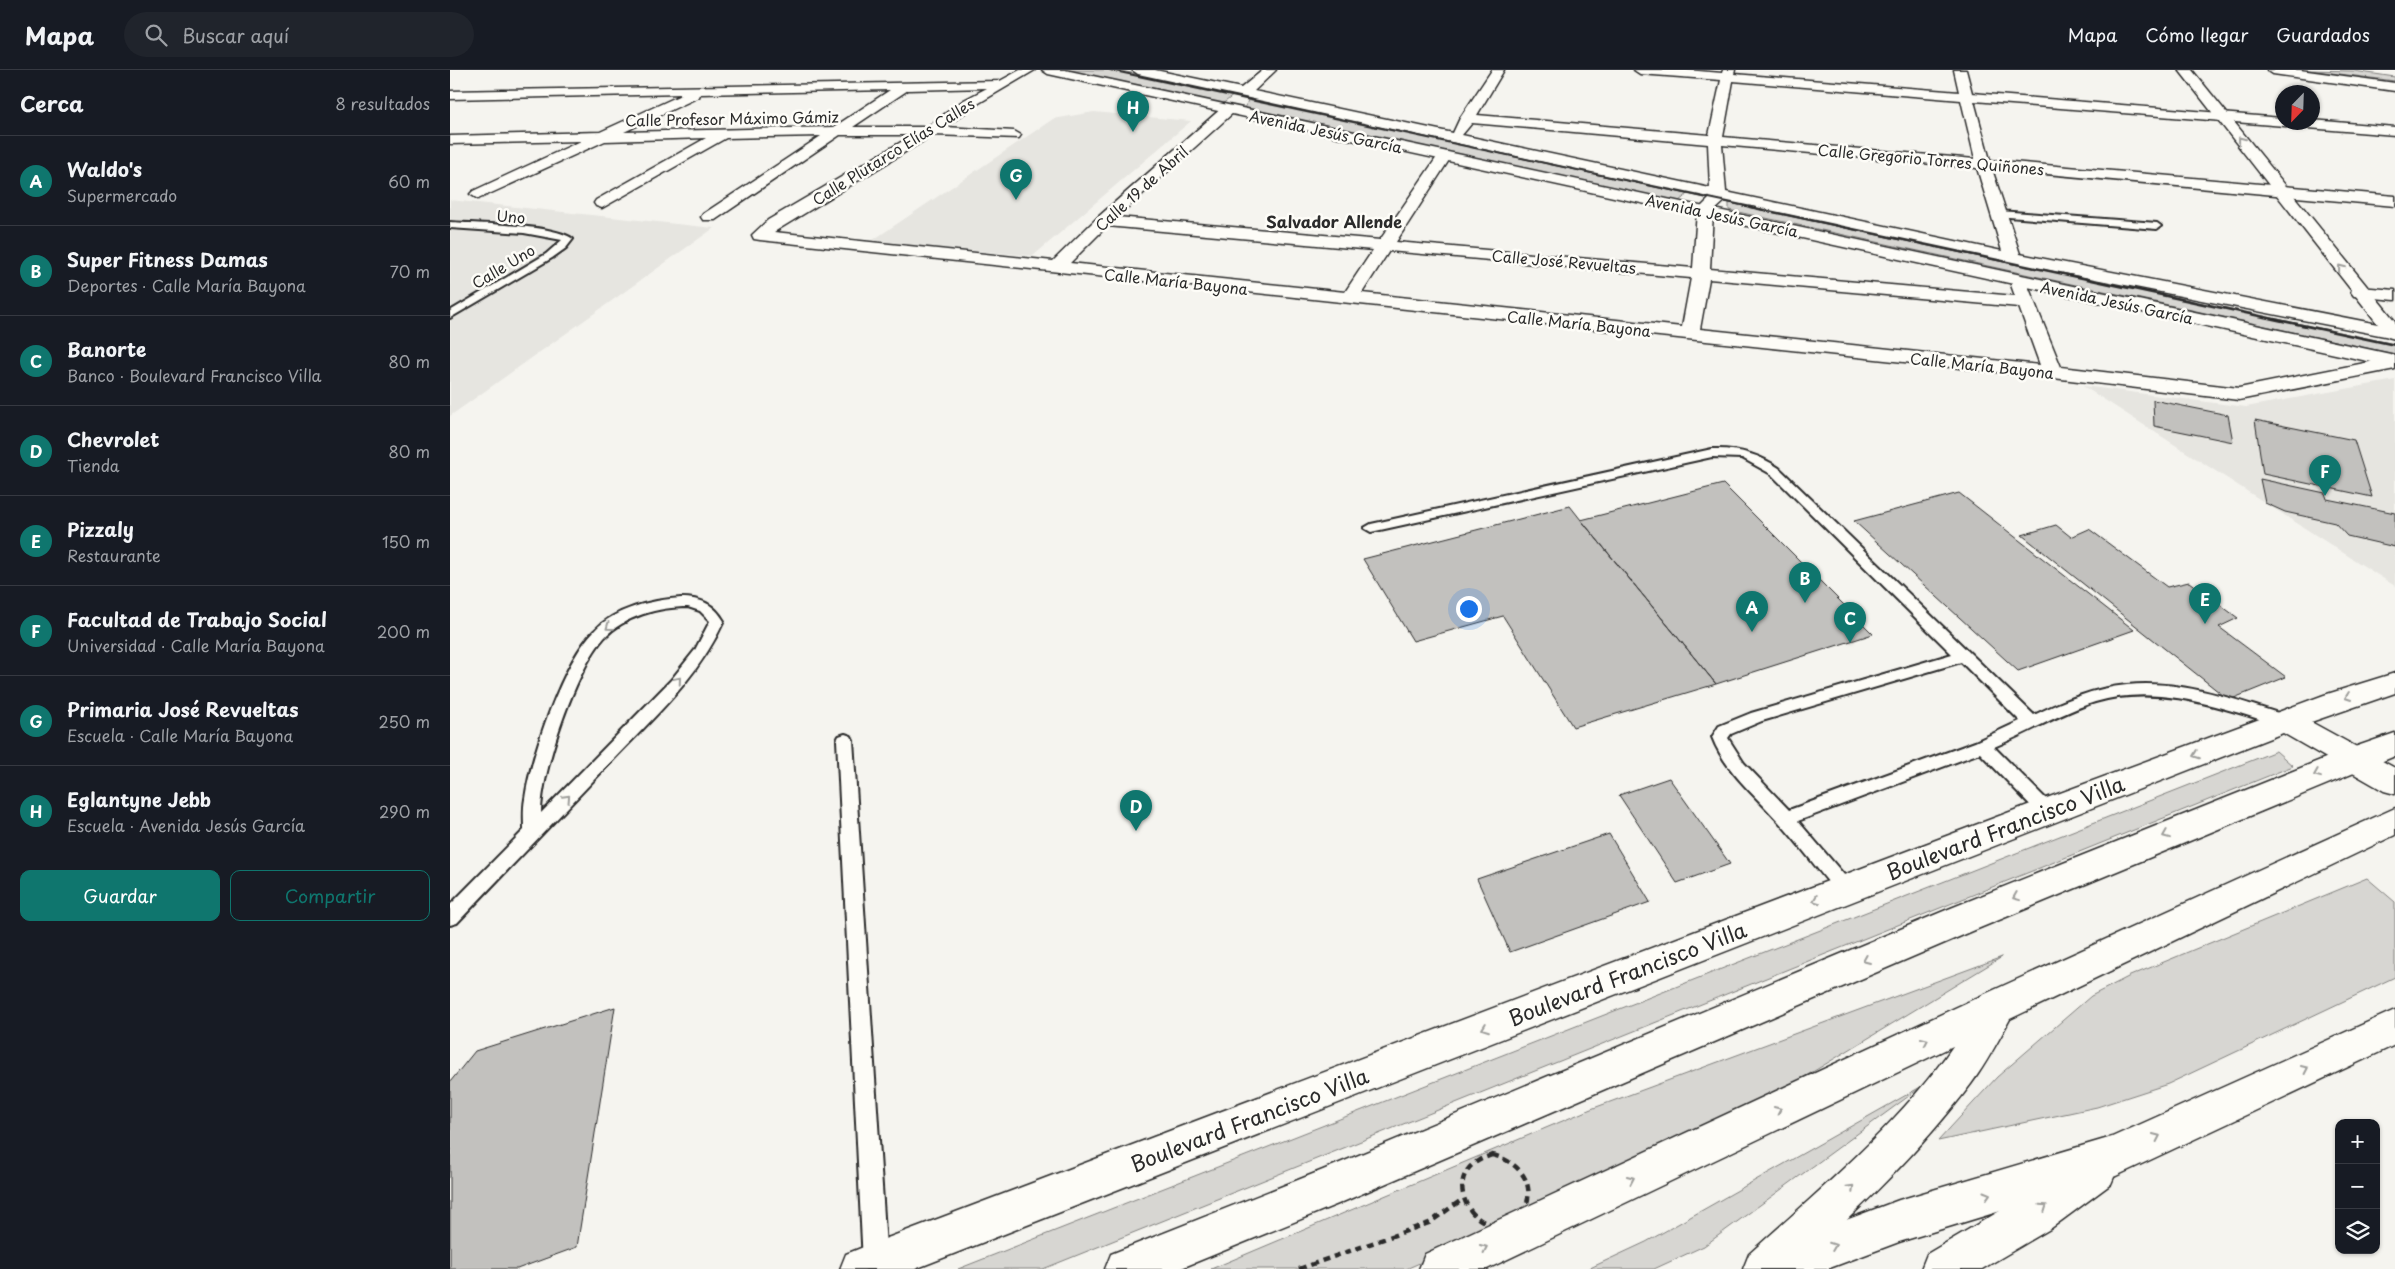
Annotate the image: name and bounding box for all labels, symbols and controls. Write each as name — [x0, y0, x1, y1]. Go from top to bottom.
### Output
search box — [124, 12, 474, 57]
text: Mapa — [25, 17, 94, 53]
icon: search — [142, 21, 170, 49]
text: Buscar aquí — [182, 21, 289, 49]
text: Mapa — [2068, 21, 2117, 48]
text: Cómo llegar — [2145, 21, 2248, 48]
text: Guardados — [2276, 21, 2370, 48]
north arrow — [2275, 85, 2320, 130]
text: Cerca — [20, 87, 84, 119]
text: 8 resultados — [335, 91, 430, 115]
street label: Calle Plutarco Elías Calles — [807, 91, 979, 210]
pin: H — [1117, 91, 1149, 132]
street label: Avenida Jesús García — [1248, 104, 1405, 159]
street label: Calle Profesor Máximo Gámiz — [625, 105, 839, 131]
one-way arrow — [2238, 137, 2246, 146]
street label: Calle Gregorio Torres Quiñones — [1817, 138, 2045, 180]
street label: Calle 19 de Abril — [1089, 140, 1193, 236]
text: Waldo's — [67, 155, 142, 183]
pin: G — [1000, 159, 1032, 200]
text: A — [30, 169, 42, 193]
text: 60 m — [388, 169, 430, 193]
text: Supermercado — [67, 183, 177, 207]
street label: Avenida Jesús García — [1644, 188, 1801, 243]
street label: Uno — [496, 203, 526, 229]
district label: Salvador Allende — [1266, 209, 1402, 233]
street label: Calle Uno — [467, 238, 539, 294]
street label: Calle José Revueltas — [1491, 243, 1637, 279]
text: Super Fitness Damas — [67, 245, 268, 273]
text: B — [31, 259, 41, 283]
text: 70 m — [390, 259, 430, 283]
street label: Calle María Bayona — [1103, 262, 1249, 300]
one-way arrow — [2338, 264, 2347, 273]
text: Deportes · Calle María Bayona — [67, 273, 306, 297]
street label: Avenida Jesús García — [2039, 275, 2196, 330]
street label: Calle María Bayona — [1506, 304, 1652, 342]
text: Banorte — [67, 335, 146, 363]
street label: Calle María Bayona — [1909, 346, 2055, 384]
text: C — [30, 349, 42, 373]
text: 80 m — [388, 349, 430, 373]
text: Banco · Boulevard Francisco Villa — [67, 363, 322, 387]
text: Chevrolet — [67, 425, 159, 453]
text: D — [30, 439, 42, 463]
text: 80 m — [388, 439, 430, 463]
text: Tienda — [67, 453, 120, 477]
pin: F — [2309, 455, 2341, 496]
text: Pizzaly — [67, 515, 134, 543]
text: E — [31, 529, 41, 553]
text: 150 m — [382, 529, 430, 553]
text: Restaurante — [67, 543, 161, 567]
pin: B — [1789, 562, 1821, 603]
pin: E — [2189, 583, 2221, 624]
pin: A — [1736, 591, 1768, 632]
your location — [1456, 596, 1482, 622]
pin: C — [1834, 602, 1866, 643]
text: Facultad de Trabajo Social — [67, 605, 327, 633]
text: F — [31, 619, 41, 643]
text: 200 m — [377, 619, 430, 643]
one-way arrow — [606, 621, 615, 629]
text: Universidad · Calle María Bayona — [67, 633, 325, 657]
one-way arrow — [673, 677, 681, 686]
one-way arrow — [2345, 691, 2353, 701]
text: Primaria José Revueltas — [67, 695, 299, 723]
text: G — [29, 709, 43, 733]
text: 250 m — [379, 709, 430, 733]
text: Escuela · Calle María Bayona — [67, 723, 293, 747]
one-way arrow — [2192, 749, 2201, 759]
street label: Boulevard Francisco Villa — [1881, 767, 2129, 887]
one-way arrow — [2313, 767, 2322, 778]
text: Eglantyne Jebb — [67, 785, 211, 813]
pin: D — [1120, 790, 1152, 831]
one-way arrow — [561, 794, 570, 803]
text: H — [30, 799, 42, 823]
text: 290 m — [379, 799, 430, 823]
text: Escuela · Avenida Jesús García — [67, 813, 305, 837]
one-way arrow — [2163, 830, 2171, 840]
button: Guardar — [20, 870, 220, 921]
button: Compartir — [230, 870, 430, 921]
one-way arrow — [2012, 891, 2021, 901]
one-way arrow — [1812, 894, 1820, 904]
street label: Boulevard Francisco Villa — [1503, 913, 1751, 1033]
one-way arrow — [1862, 953, 1871, 964]
one-way arrow — [1481, 1022, 1489, 1032]
one-way arrow — [1920, 1036, 1929, 1047]
street label: Boulevard Francisco Villa — [1125, 1059, 1373, 1179]
one-way arrow — [2300, 1065, 2309, 1075]
one-way arrow — [1773, 1106, 1782, 1116]
map controls — [2335, 1119, 2380, 1254]
button: + — [2335, 1119, 2380, 1164]
one-way arrow — [2152, 1133, 2161, 1144]
button: − — [2335, 1164, 2380, 1209]
one-way arrow — [1626, 1175, 1635, 1185]
one-way arrow — [1845, 1185, 1854, 1194]
one-way arrow — [1983, 1191, 1991, 1201]
one-way arrow — [2038, 1204, 2047, 1213]
button: layers — [2335, 1209, 2380, 1254]
one-way arrow — [1828, 1242, 1837, 1252]
one-way arrow — [1479, 1244, 1488, 1255]

